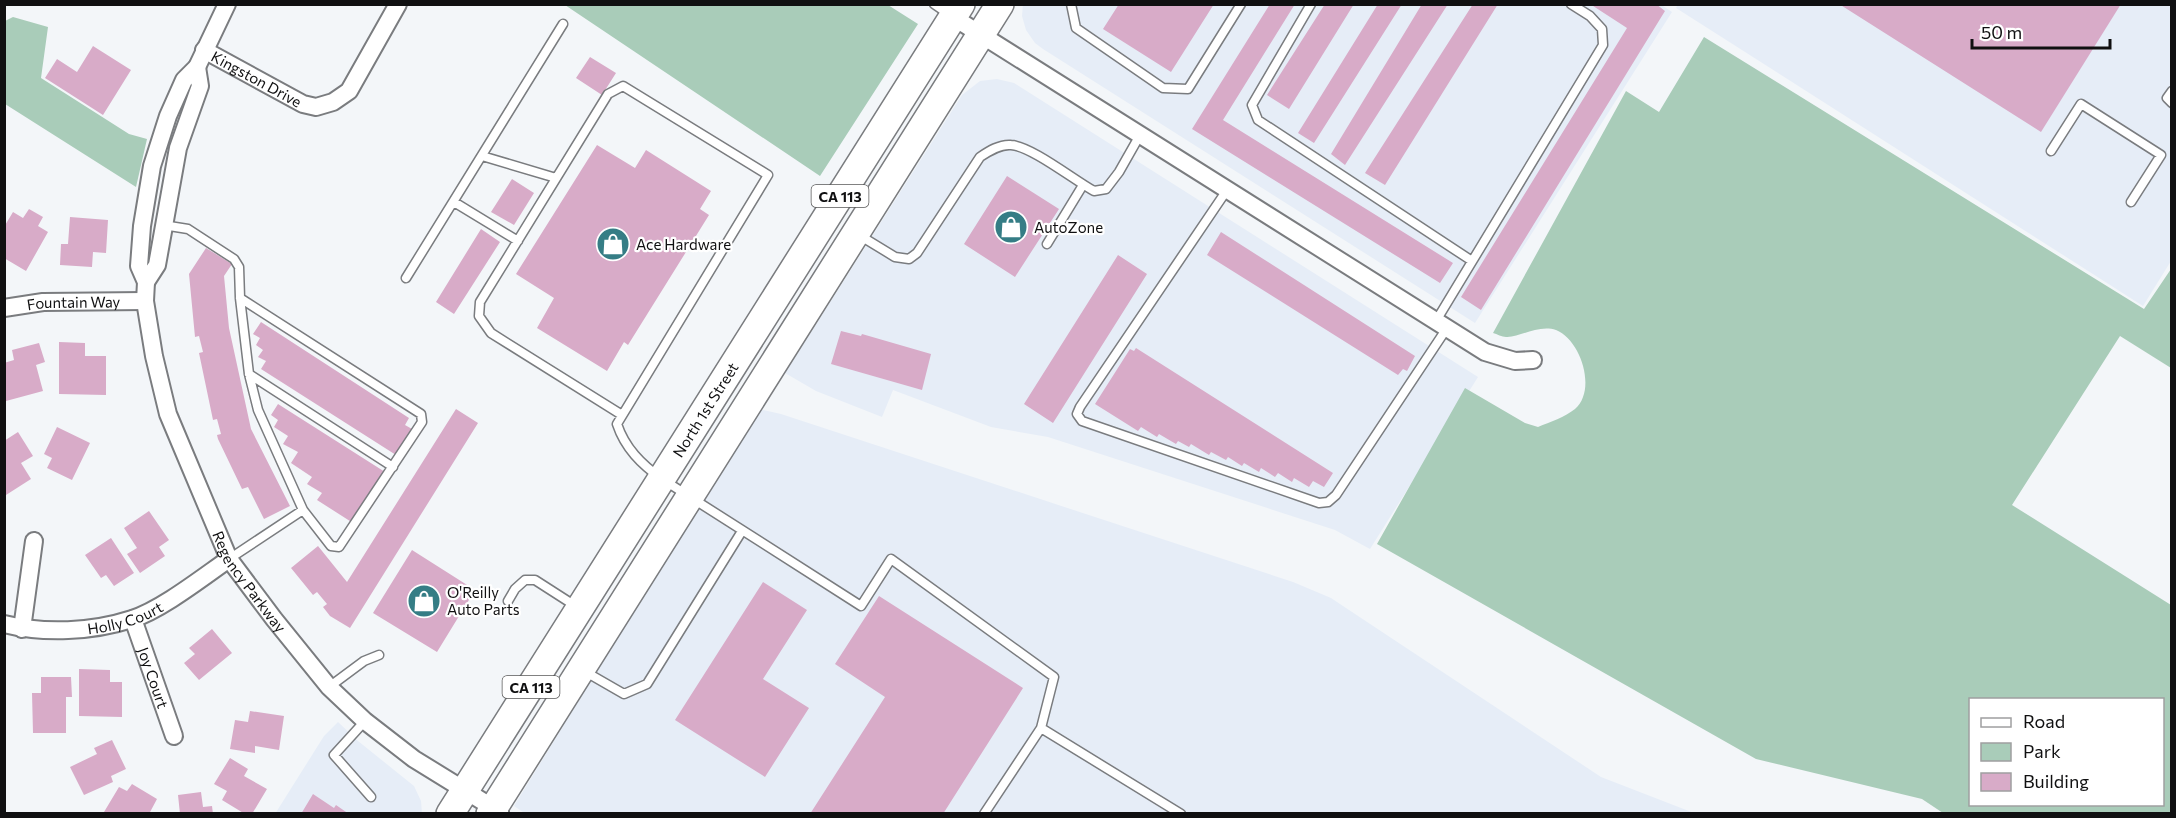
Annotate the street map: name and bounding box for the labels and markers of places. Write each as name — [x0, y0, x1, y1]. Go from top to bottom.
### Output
shop icon: AutoZone — [993, 209, 1029, 245]
place label: AutoZone — [1034, 218, 1103, 236]
shop icon: Ace Hardware — [595, 226, 631, 262]
place label: Ace Hardware — [636, 235, 731, 253]
shop icon: O'Reilly Auto Parts — [406, 583, 442, 619]
place label: O'Reilly Auto Parts — [447, 583, 520, 618]

